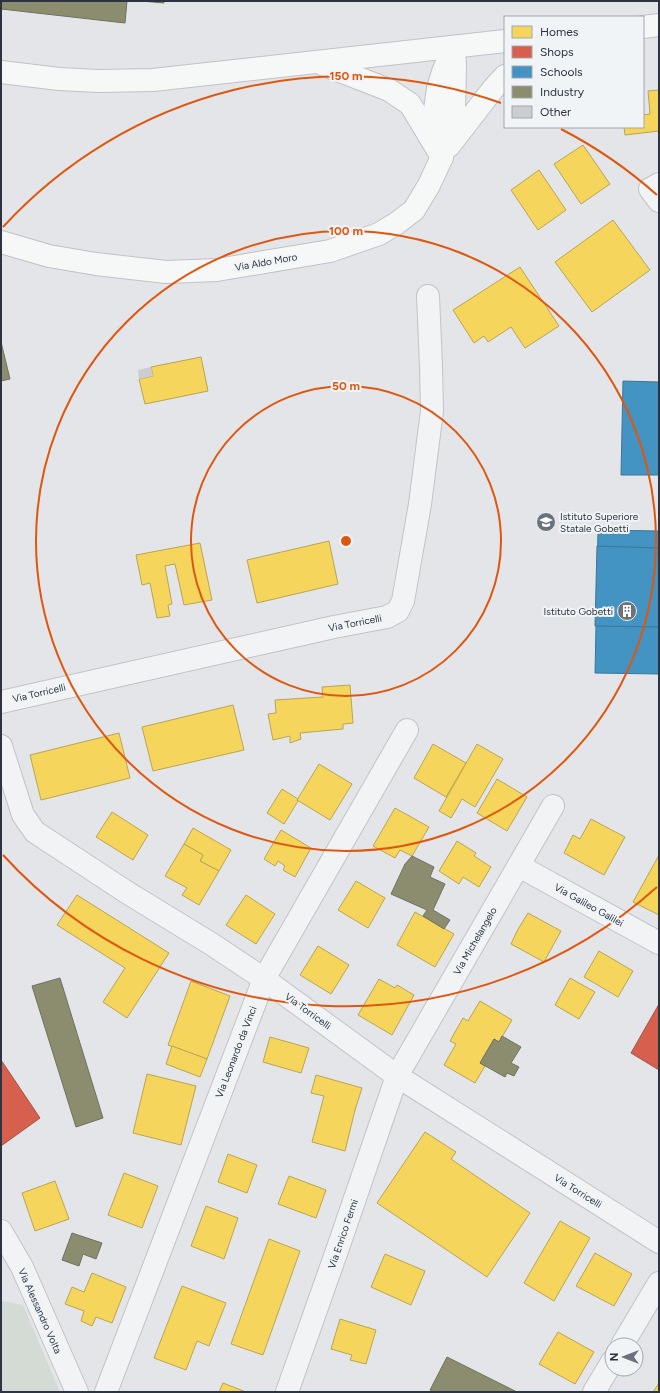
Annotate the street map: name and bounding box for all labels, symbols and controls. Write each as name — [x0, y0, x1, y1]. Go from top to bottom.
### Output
legend — [504, 16, 644, 128]
text: Homes — [540, 25, 579, 39]
text: Shops — [540, 45, 574, 59]
text: Schools — [540, 65, 583, 79]
text: 150 m — [329, 69, 363, 83]
text: Industry — [540, 85, 585, 99]
text: Other — [540, 105, 571, 119]
text: 100 m — [329, 224, 363, 238]
street label: Via Aldo Moro — [234, 250, 299, 274]
text: 50 m — [332, 379, 360, 393]
place label: Istituto Superiore Statale Gobetti — [560, 510, 639, 535]
school or university icon: Istituto Superiore Statale Gobetti — [535, 511, 557, 533]
centre of rings — [339, 534, 353, 548]
building icon: Istituto Gobetti — [616, 600, 638, 622]
place label: Istituto Gobetti — [544, 605, 613, 618]
street label: Via Torricelli — [327, 611, 383, 635]
street label: Via Torricelli — [11, 681, 67, 705]
street label: Via Galileo Galilei — [552, 881, 626, 929]
street label: Via Michelangelo — [450, 905, 500, 977]
street label: Via Torricelli — [282, 990, 334, 1032]
street label: Via Leonardo da Vinci — [212, 1004, 260, 1100]
street label: Via Torricelli — [552, 1171, 604, 1211]
street label: Via Enrico Fermi — [325, 1197, 361, 1271]
street label: Via Alessandro Volta — [15, 1266, 65, 1356]
north arrow — [604, 1337, 644, 1377]
text: N — [608, 1353, 621, 1361]

